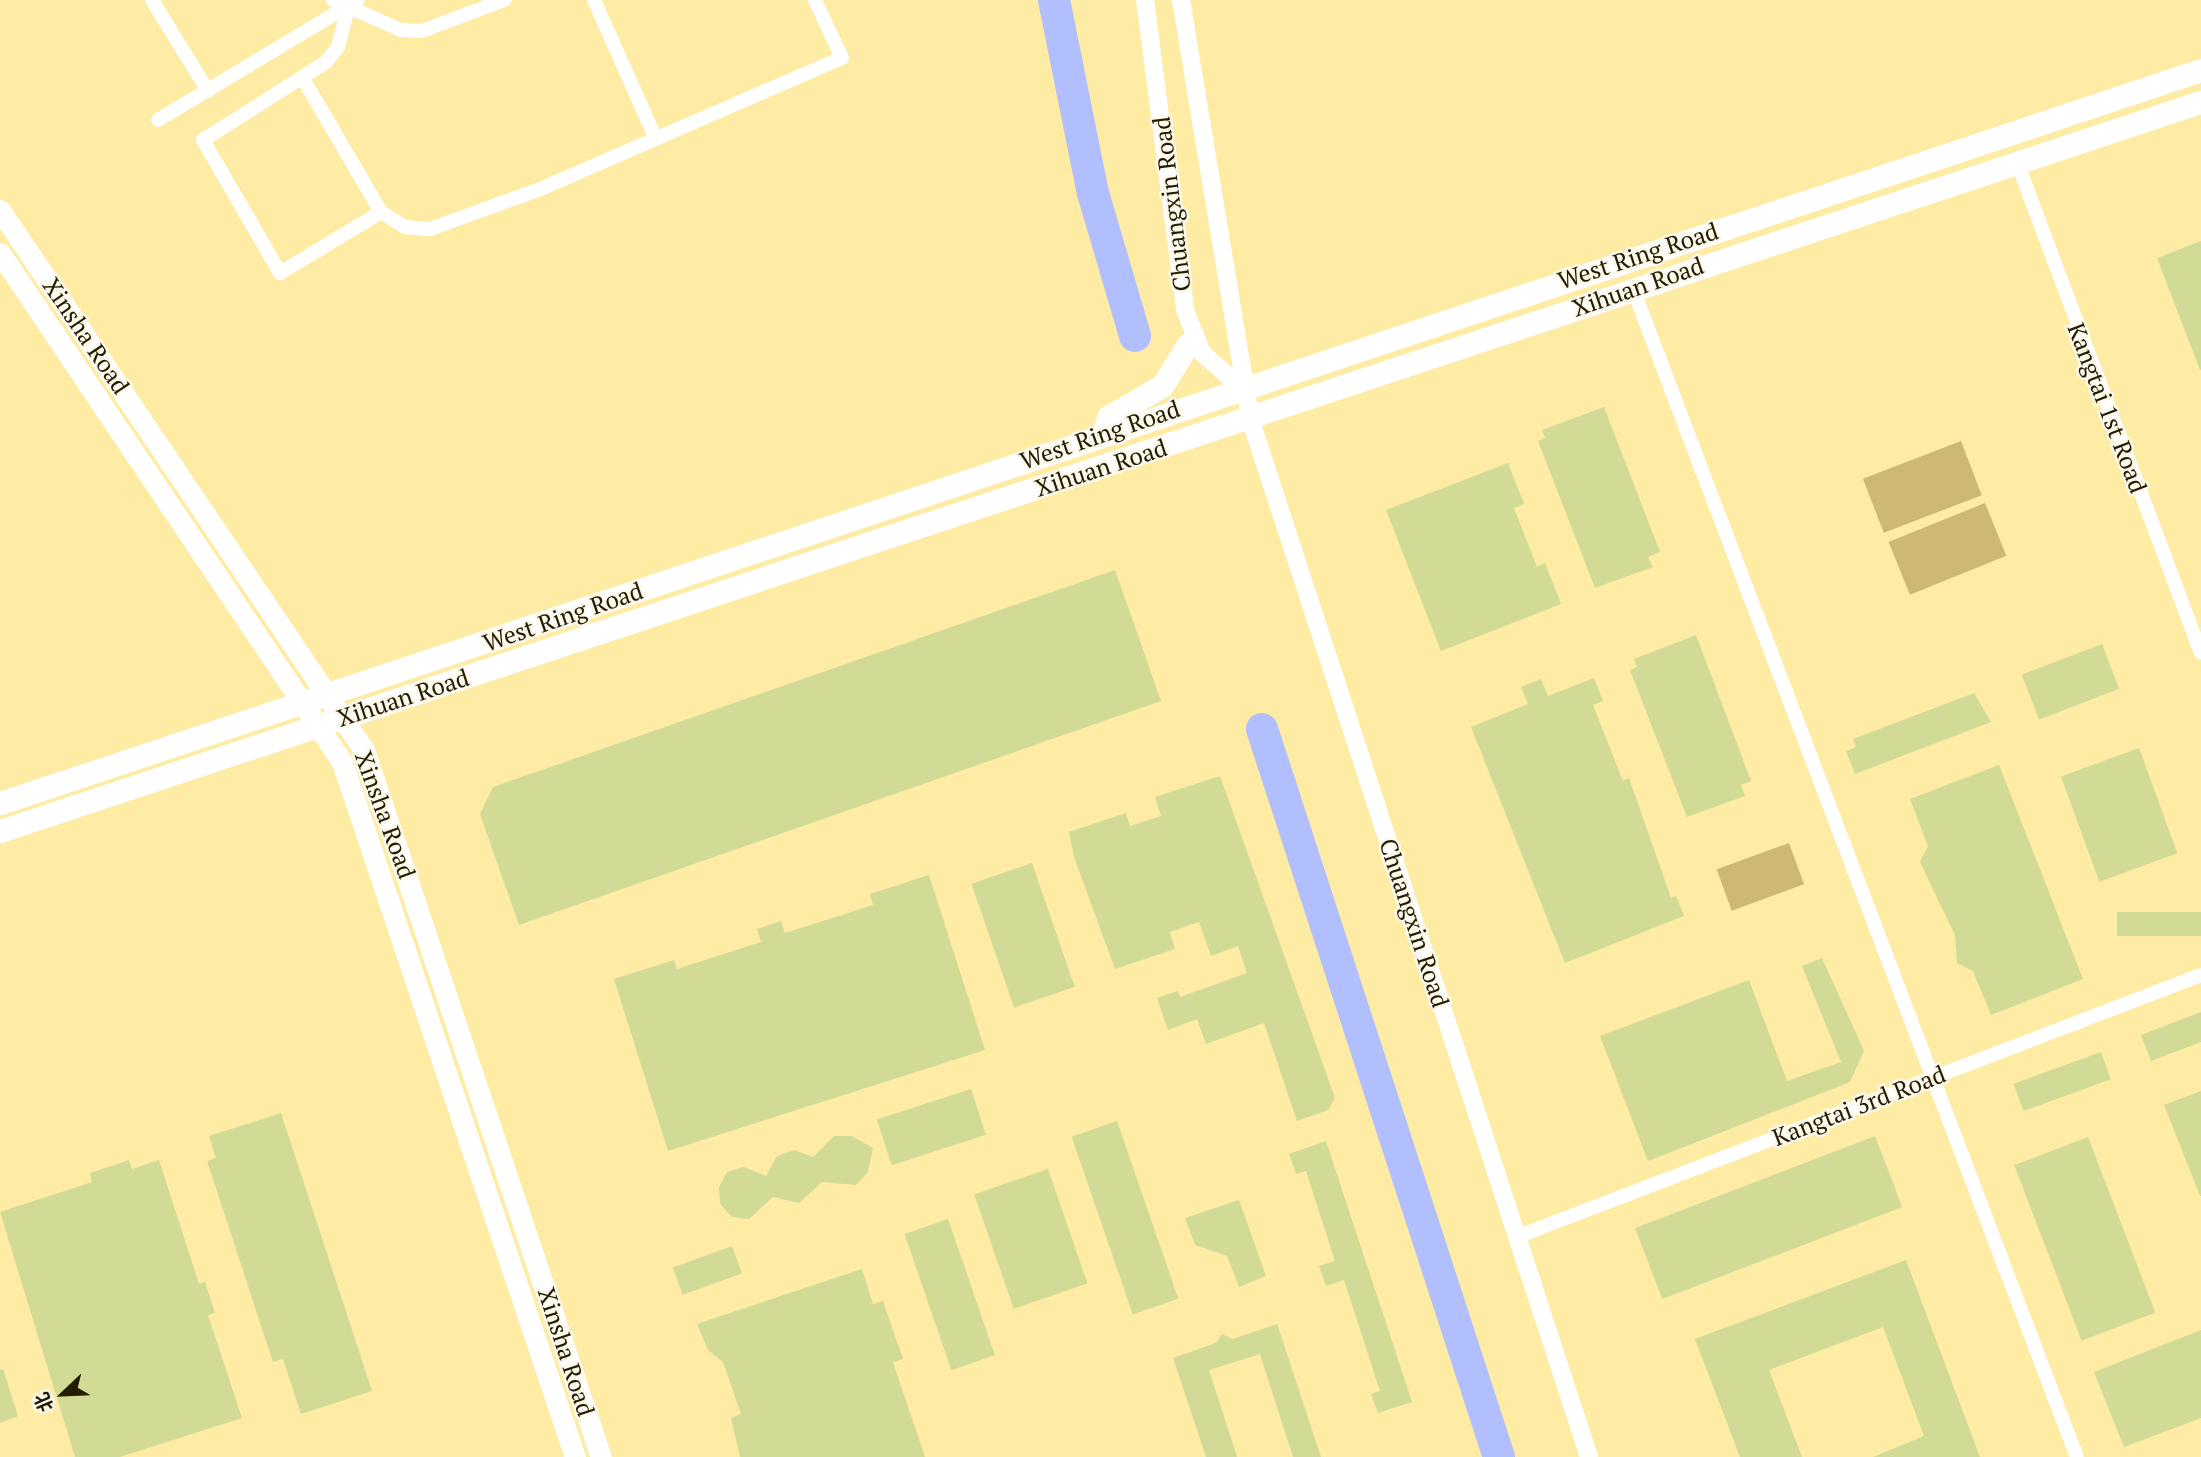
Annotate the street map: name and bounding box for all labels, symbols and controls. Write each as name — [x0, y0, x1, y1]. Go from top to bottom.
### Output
street label: Chuangxin Road — [1147, 115, 1197, 293]
street label: West Ring Road — [1554, 217, 1722, 295]
street label: Xihuan Road — [1569, 251, 1707, 323]
street label: Xinsha Road — [37, 273, 135, 399]
street label: Kangtai 1st Road — [2061, 319, 2153, 497]
street label: West Ring Road — [1016, 394, 1184, 476]
street label: Xihuan Road — [1031, 433, 1171, 503]
street label: West Ring Road — [479, 576, 647, 658]
street label: Xihuan Road — [333, 663, 473, 733]
street label: Xinsha Road — [349, 747, 421, 883]
street label: Chuangxin Road — [1373, 835, 1455, 1011]
street label: Kangtai 3rd Road — [1768, 1060, 1950, 1152]
street label: Xinsha Road — [532, 1284, 600, 1420]
north arrow — [28, 1359, 98, 1429]
text: 北 — [28, 1389, 58, 1416]

